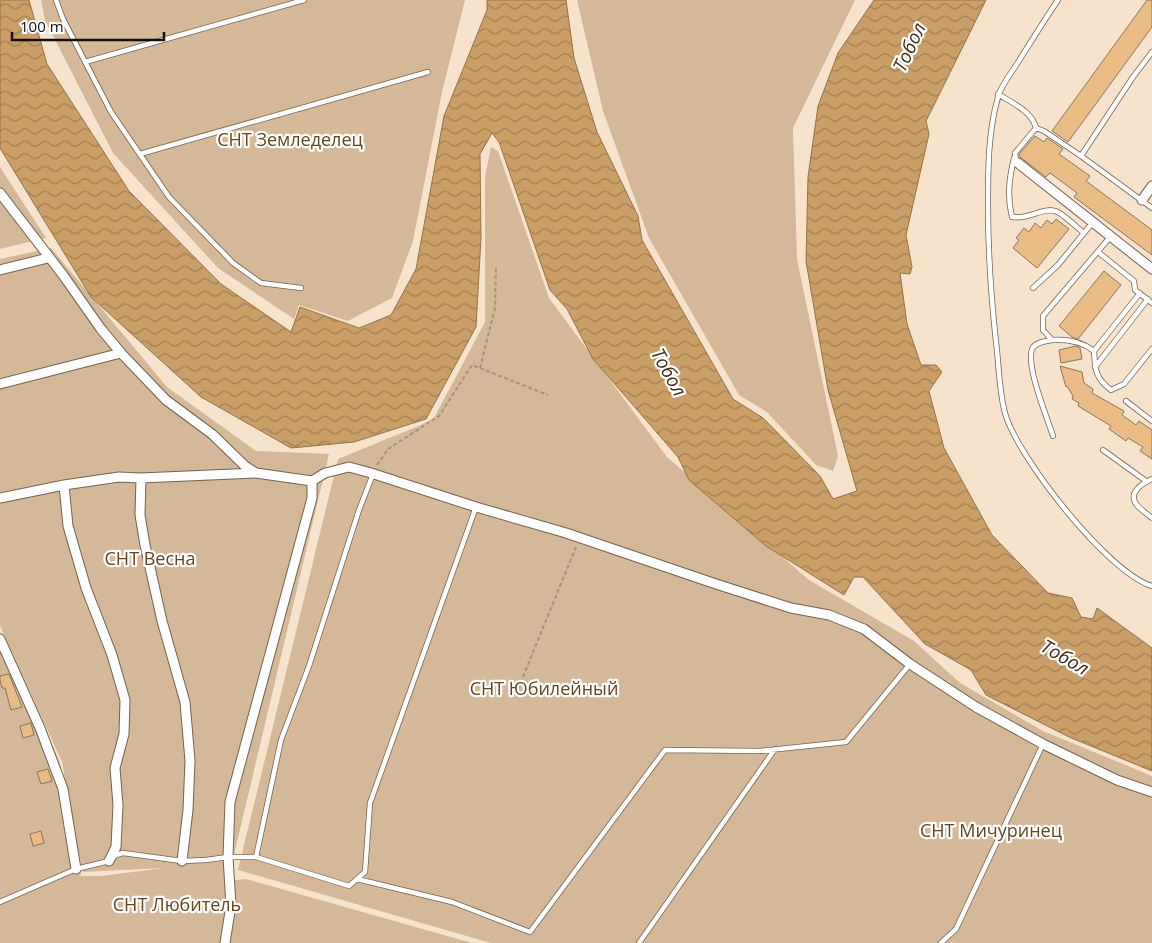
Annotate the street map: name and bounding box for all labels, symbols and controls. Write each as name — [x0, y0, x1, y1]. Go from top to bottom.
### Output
scale bar — [12, 10, 165, 42]
text: 100 m — [20, 16, 64, 36]
water label: Тобол — [886, 18, 932, 76]
park label: СНТ Земледелец — [217, 127, 363, 151]
water label: Тобол — [645, 343, 693, 401]
park label: СНТ Весна — [105, 546, 195, 570]
water label: Тобол — [1036, 633, 1094, 681]
park label: СНТ Юбилейный — [470, 676, 618, 700]
park label: СНТ Мичуринец — [920, 818, 1062, 842]
park label: СНТ Любитель — [113, 892, 241, 916]

